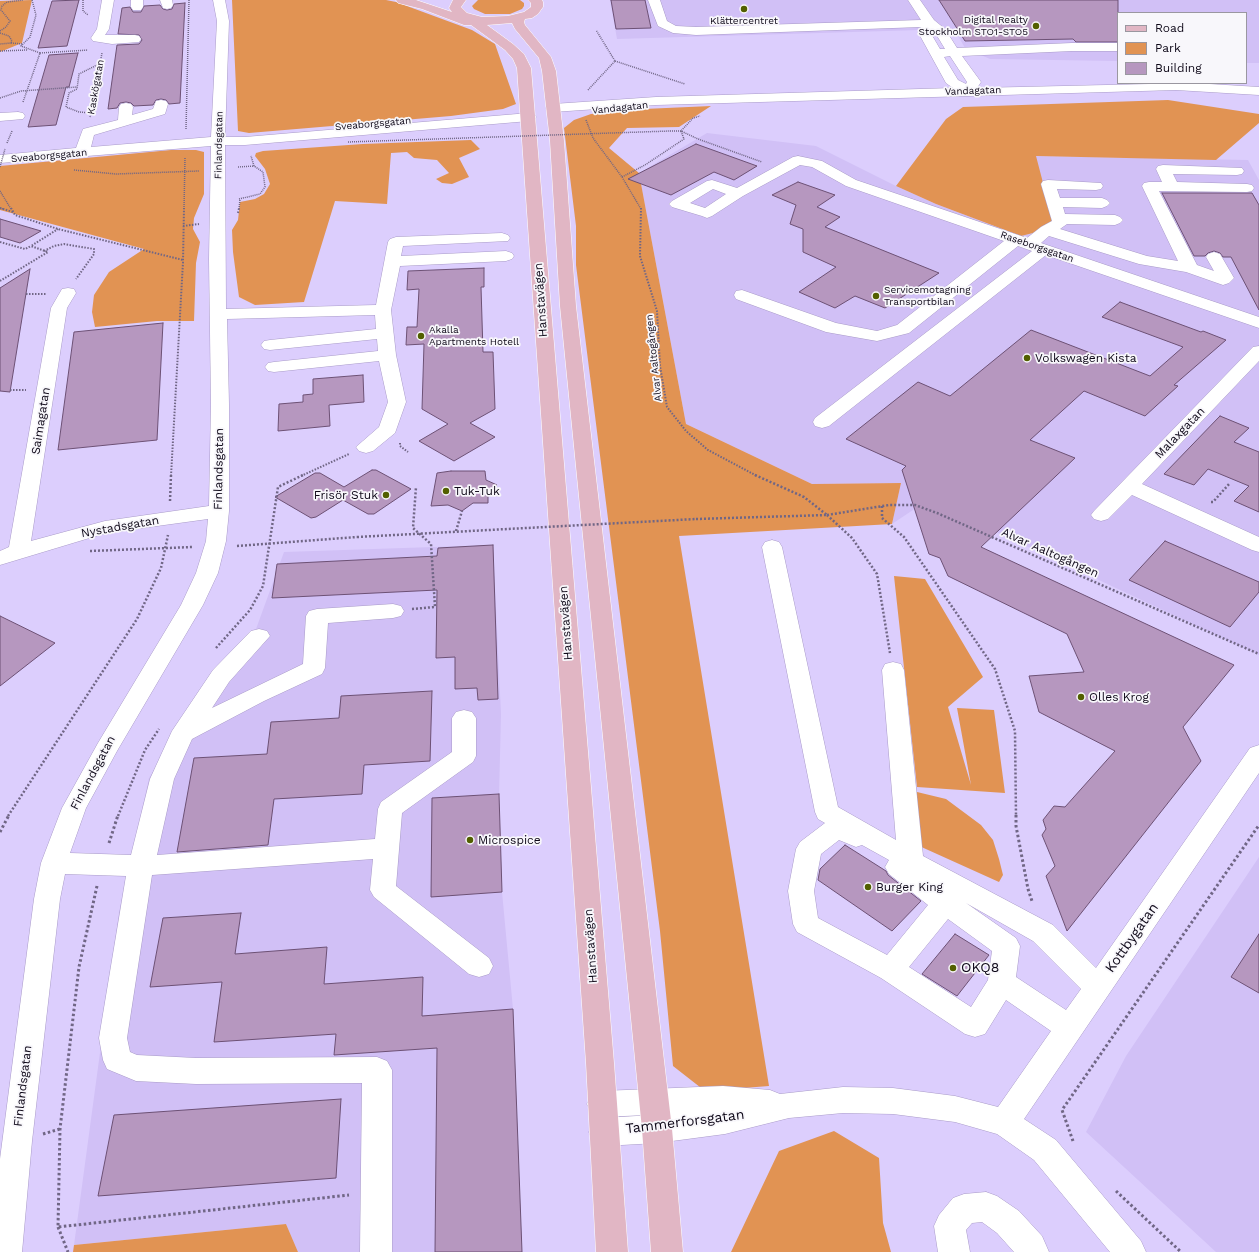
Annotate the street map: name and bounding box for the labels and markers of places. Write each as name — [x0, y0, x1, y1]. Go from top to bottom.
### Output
marker: Klättercentret — [739, 4, 749, 14]
place label: Digital Realty Stockholm STO1-STO5 — [919, 14, 1028, 38]
place label: Klättercentret — [710, 15, 778, 27]
marker: Digital Realty Stockholm STO1-STO5 — [1031, 21, 1041, 31]
place label: Servicemotagning Transportbilan — [884, 284, 970, 308]
marker: Servicemotagning Transportbilan — [871, 291, 881, 301]
place label: Akalla Apartments Hotell — [429, 324, 519, 348]
marker: Akalla Apartments Hotell — [416, 331, 426, 341]
place label: Volkswagen Kista — [1035, 351, 1136, 365]
marker: Volkswagen Kista — [1022, 353, 1032, 363]
place label: Tuk-Tuk — [454, 484, 500, 498]
marker: Tuk-Tuk — [441, 486, 451, 496]
place label: Frisör Stuk — [314, 488, 378, 502]
marker: Frisör Stuk — [381, 490, 391, 500]
place label: Olles Krog — [1089, 690, 1149, 704]
marker: Olles Krog — [1076, 692, 1086, 702]
place label: Microspice — [478, 833, 541, 847]
marker: Microspice — [465, 835, 475, 845]
place label: Burger King — [876, 880, 943, 894]
marker: Burger King — [863, 882, 873, 892]
place label: OKQ8 — [961, 960, 999, 976]
marker: OKQ8 — [948, 963, 958, 973]

